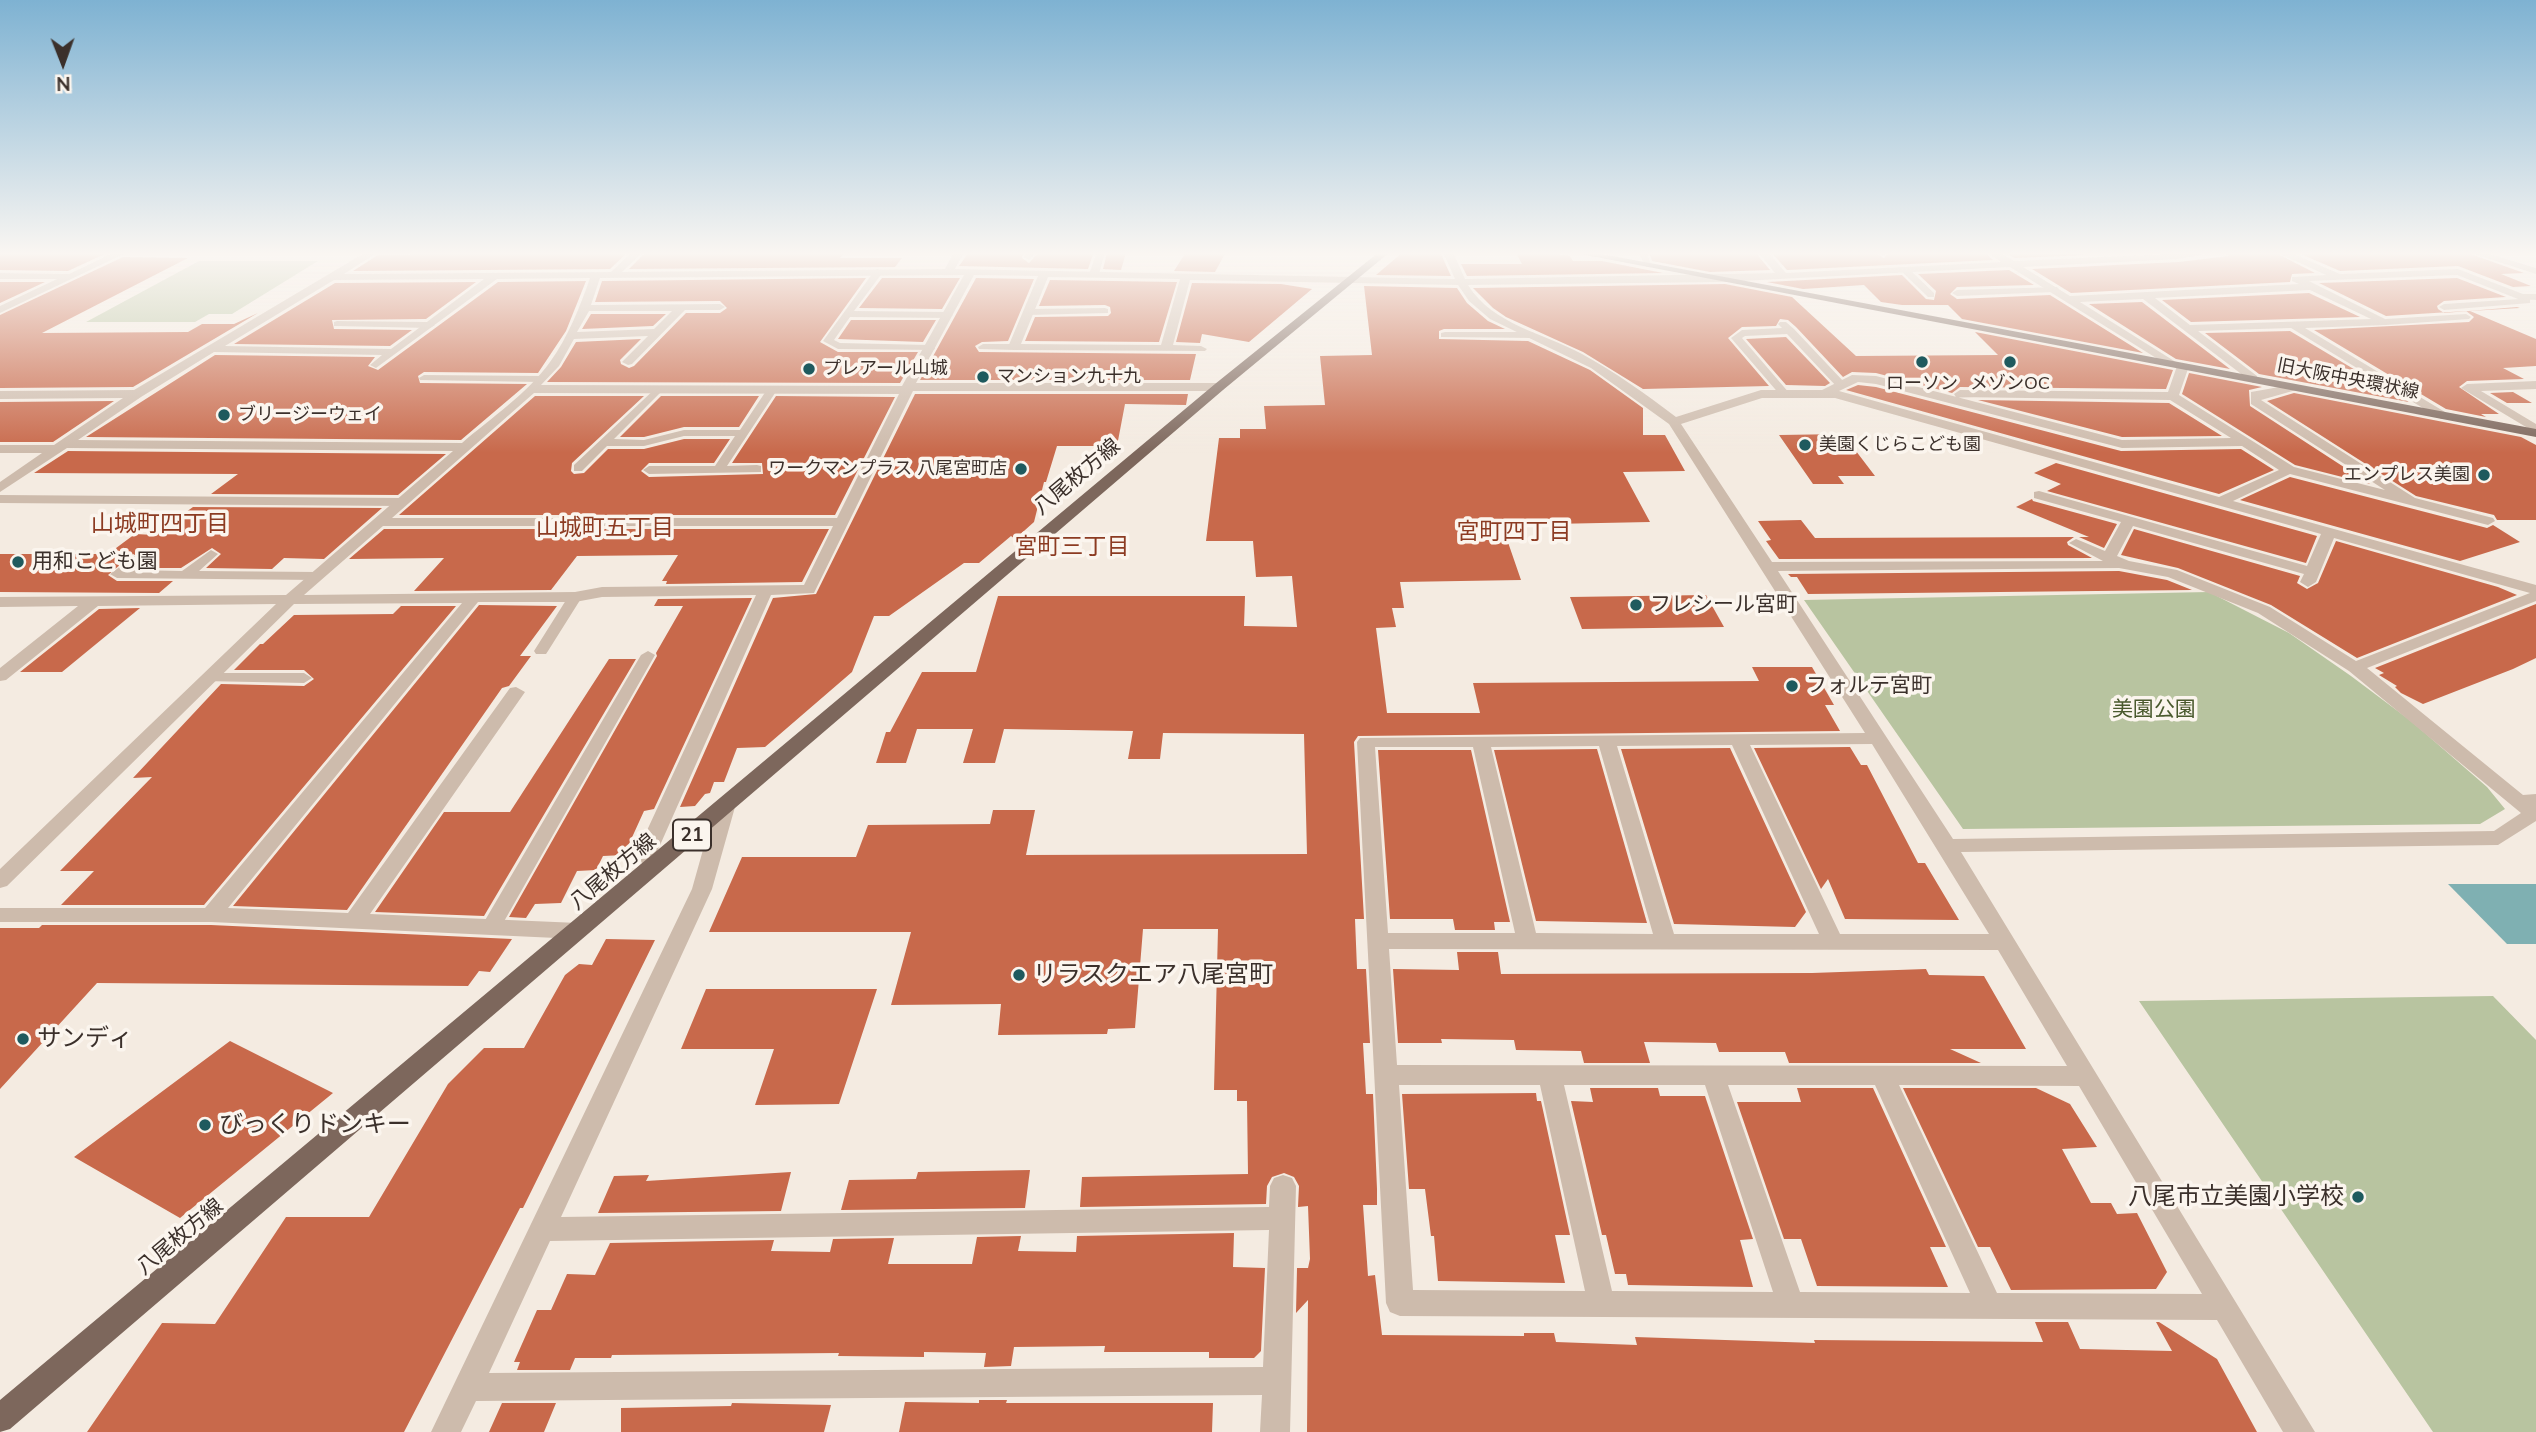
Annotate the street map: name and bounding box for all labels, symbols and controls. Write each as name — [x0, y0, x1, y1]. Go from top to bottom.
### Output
north arrow — [28, 28, 98, 98]
text: N — [56, 72, 71, 96]
marker: ローソン — [1914, 354, 1930, 370]
marker: メゾンOC — [2002, 354, 2018, 370]
street label: 旧大阪中央環状線 — [2275, 355, 2421, 403]
place label: プレアール山城 — [823, 358, 948, 380]
marker: プレアール山城 — [801, 361, 817, 377]
place label: マンション九十九 — [997, 366, 1141, 388]
marker: マンション九十九 — [975, 369, 991, 385]
place label: ローソン — [1886, 373, 1958, 395]
place label: メゾンOC — [1970, 373, 2050, 395]
place label: ブリージーウェイ — [238, 404, 382, 426]
marker: ブリージーウェイ — [216, 407, 232, 423]
street label: 八尾枚方線 — [1029, 434, 1125, 520]
place label: 美園くじらこども園 — [1819, 434, 1981, 456]
marker: 美園くじらこども園 — [1797, 437, 1813, 453]
place label: ワークマンプラス 八尾宮町店 — [768, 458, 1007, 480]
marker: ワークマンプラス 八尾宮町店 — [1013, 461, 1029, 477]
place label: エンプレス美園 — [2344, 464, 2470, 486]
marker: エンプレス美園 — [2476, 467, 2492, 483]
district label: 山城町四丁目 — [91, 510, 229, 538]
district label: 山城町五丁目 — [536, 514, 674, 542]
district label: 宮町四丁目 — [1457, 518, 1571, 546]
district label: 宮町三丁目 — [1015, 533, 1129, 561]
place label: 用和こども園 — [32, 549, 158, 575]
marker: 用和こども園 — [10, 554, 26, 570]
place label: フレシール宮町 — [1650, 592, 1797, 618]
marker: フレシール宮町 — [1628, 597, 1644, 613]
place label: フォルテ宮町 — [1806, 673, 1932, 699]
marker: フォルテ宮町 — [1784, 678, 1800, 694]
park label: 美園公園 — [2112, 697, 2196, 723]
road number: 21 — [673, 820, 711, 850]
street label: 八尾枚方線 — [565, 829, 661, 915]
place label: リラスクエア八尾宮町 — [1033, 961, 1273, 989]
marker: リラスクエア八尾宮町 — [1011, 967, 1027, 983]
place label: サンディ — [37, 1025, 133, 1053]
marker: サンディ — [15, 1031, 31, 1047]
place label: びっくりドンキー — [219, 1111, 411, 1139]
marker: びっくりドンキー — [197, 1117, 213, 1133]
place label: 八尾市立美園小学校 — [2128, 1183, 2344, 1211]
marker: 八尾市立美園小学校 — [2350, 1189, 2366, 1205]
street label: 八尾枚方線 — [132, 1194, 228, 1280]

